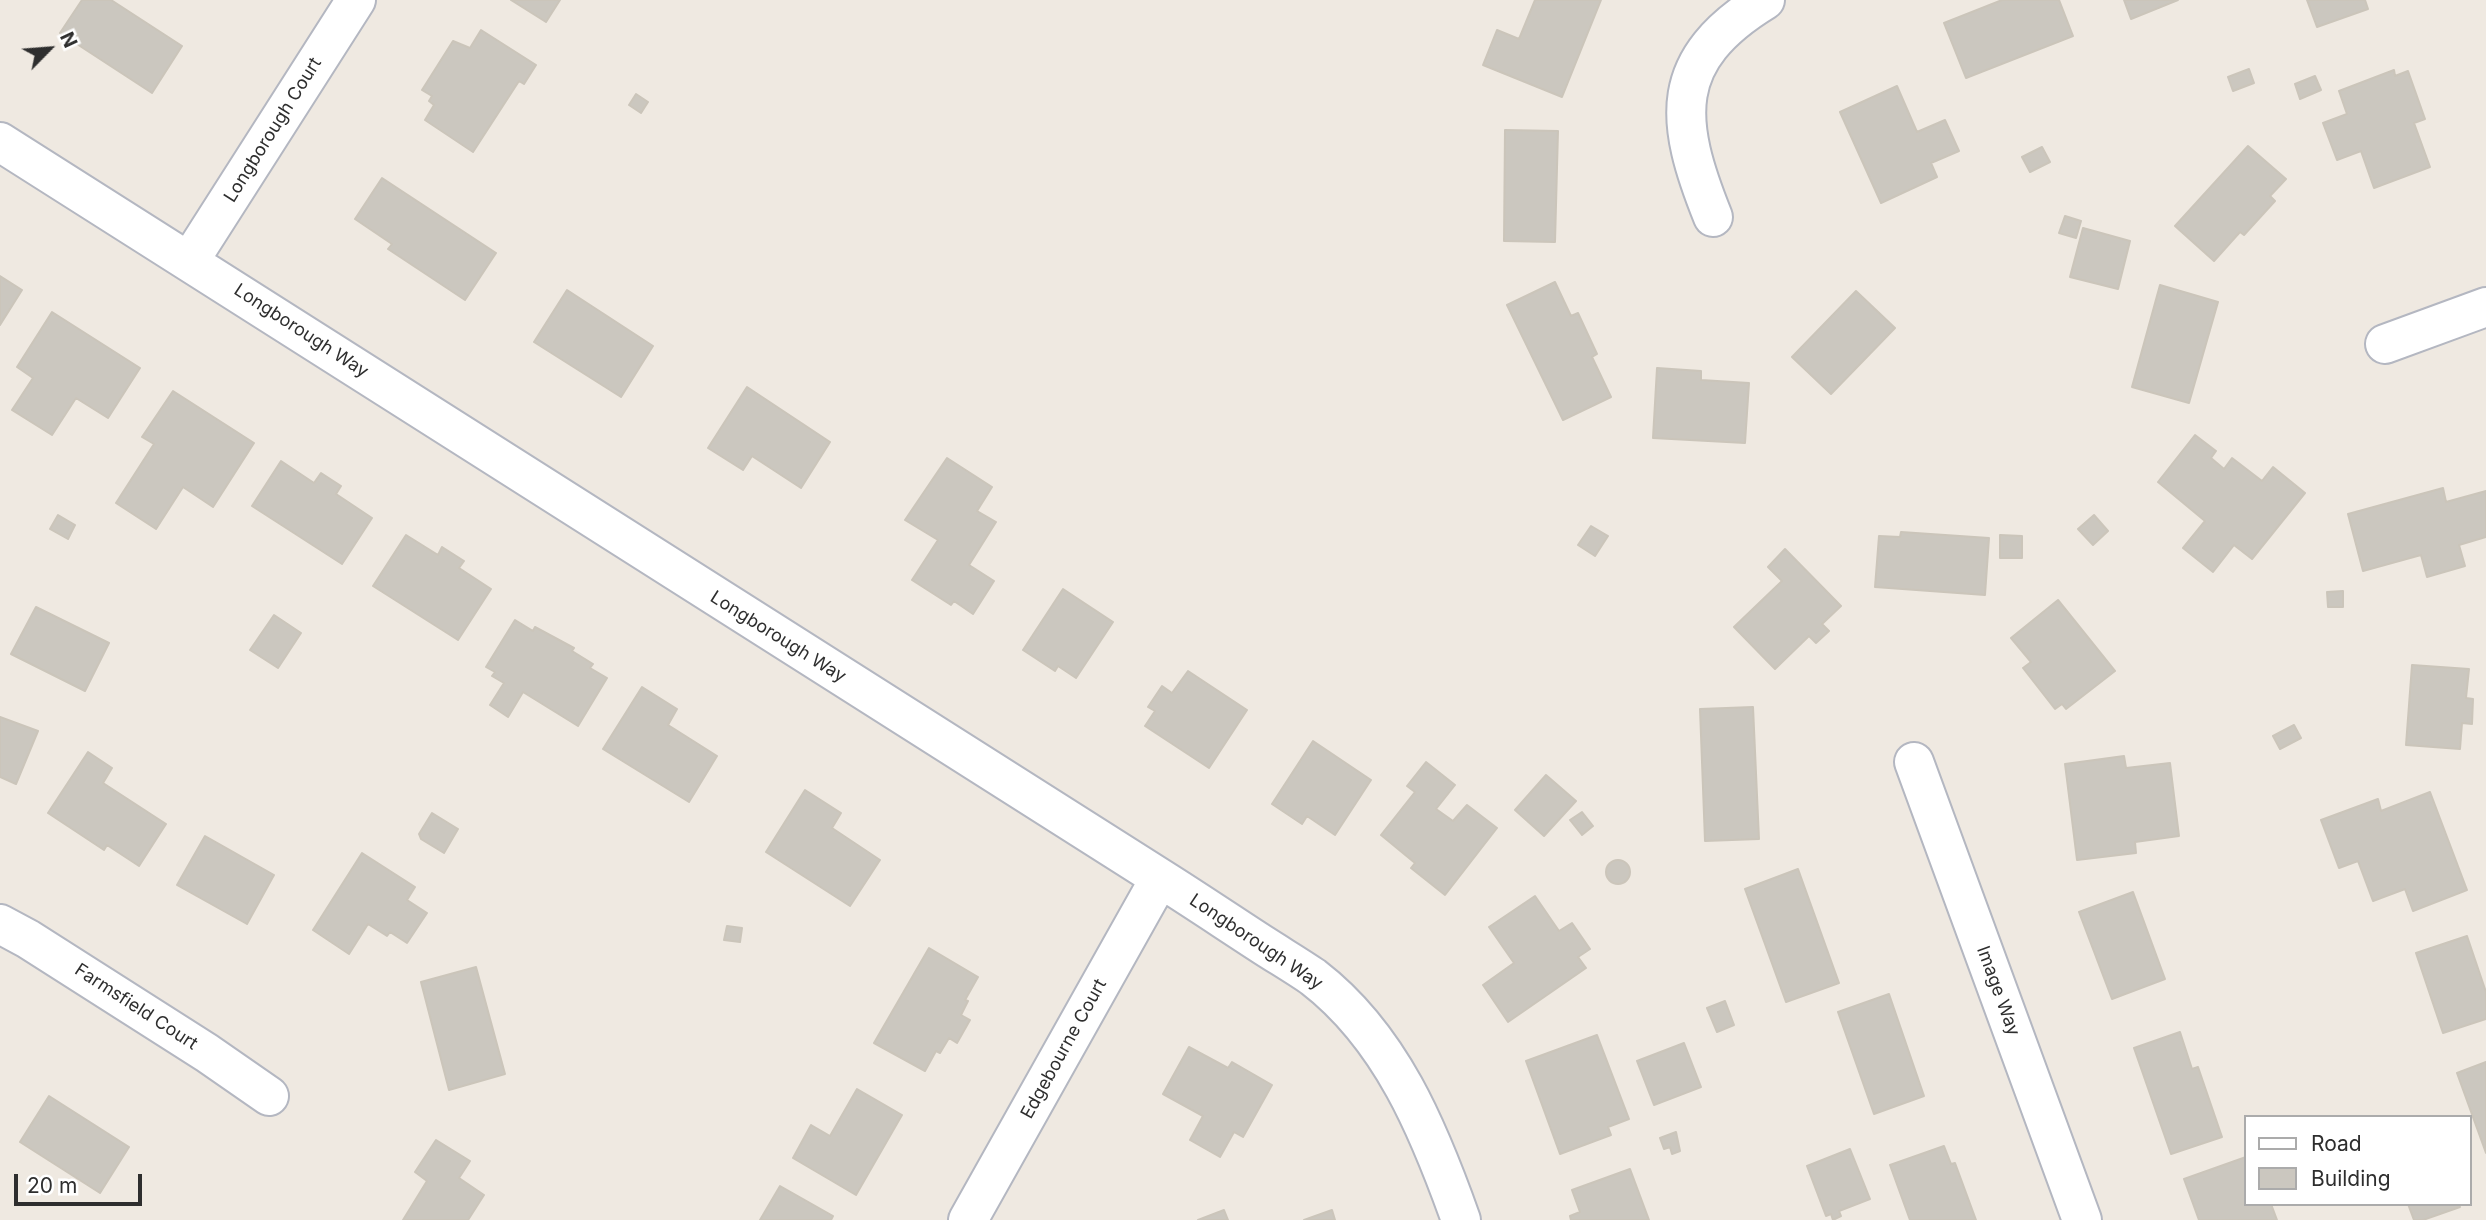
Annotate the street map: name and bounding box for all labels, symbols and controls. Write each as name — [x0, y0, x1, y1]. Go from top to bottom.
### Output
north arrow — [14, 14, 84, 84]
text: N — [55, 28, 82, 51]
street label: Longborough Court — [220, 54, 326, 206]
street label: Longborough Way — [230, 279, 372, 383]
street label: Longborough Way — [706, 587, 850, 687]
street label: Longborough Way — [1185, 889, 1327, 995]
street label: Image Way — [1972, 943, 2024, 1039]
street label: Farmsfield Court — [71, 959, 201, 1055]
street label: Edgebourne Court — [1017, 975, 1111, 1123]
legend — [2244, 1115, 2472, 1206]
text: Road — [2311, 1131, 2362, 1156]
scale bar — [18, 1160, 145, 1204]
text: Building — [2311, 1166, 2391, 1191]
text: 20 m — [27, 1173, 77, 1198]

